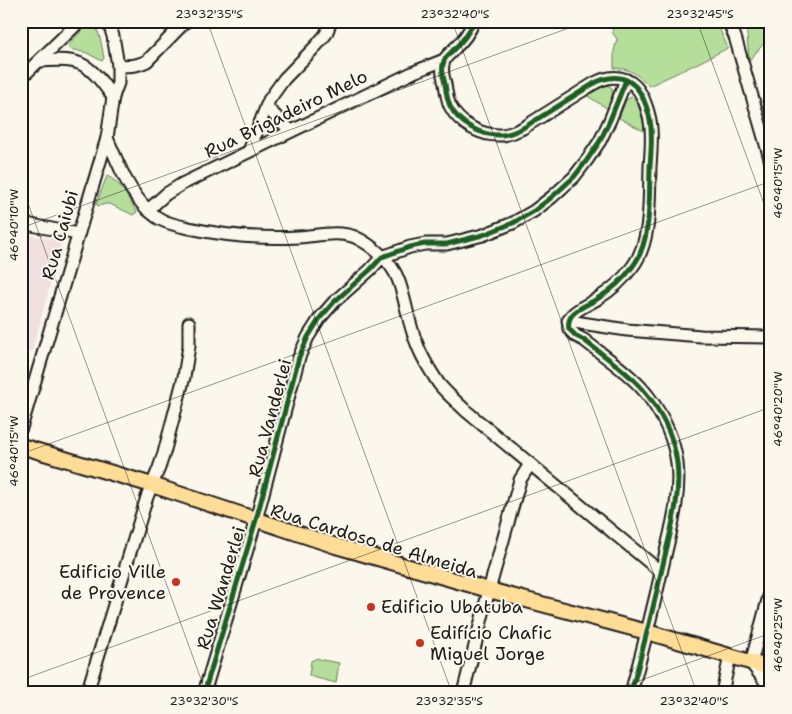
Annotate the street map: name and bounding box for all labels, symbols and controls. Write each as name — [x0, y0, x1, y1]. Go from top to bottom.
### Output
text: 23°32'35"S — [175, 6, 243, 22]
text: 23°32'40"S — [421, 6, 490, 22]
text: 23°32'45"S — [666, 6, 734, 22]
street label: Rua Brigadeiro Melo — [200, 64, 372, 164]
text: 46°40'15"W — [770, 147, 786, 219]
street label: Rua Caiubi — [36, 187, 84, 283]
text: 46°40'10"W — [6, 189, 22, 261]
street label: Rua Vanderlei — [243, 356, 297, 480]
text: 46°40'20"W — [770, 371, 786, 447]
text: 46°40'15"W — [6, 415, 22, 487]
street label: Rua Cardoso de Almeida — [267, 498, 481, 584]
street label: Rua Wanderlei — [191, 523, 251, 653]
place label: Edificio Ville de Provence — [59, 560, 166, 605]
marker: Edificio Ville de Provence — [170, 576, 182, 588]
place label: Edificio Ubatuba — [381, 595, 523, 619]
text: 46°40'25"W — [770, 598, 786, 672]
marker: Edificio Ubatuba — [365, 601, 377, 613]
place label: Edifício Chafic Miguel Jorge — [430, 621, 552, 666]
marker: Edifício Chafic Miguel Jorge — [414, 637, 426, 649]
text: 23°32'30"S — [169, 693, 239, 709]
text: 23°32'35"S — [415, 693, 483, 709]
text: 23°32'40"S — [660, 693, 729, 709]

